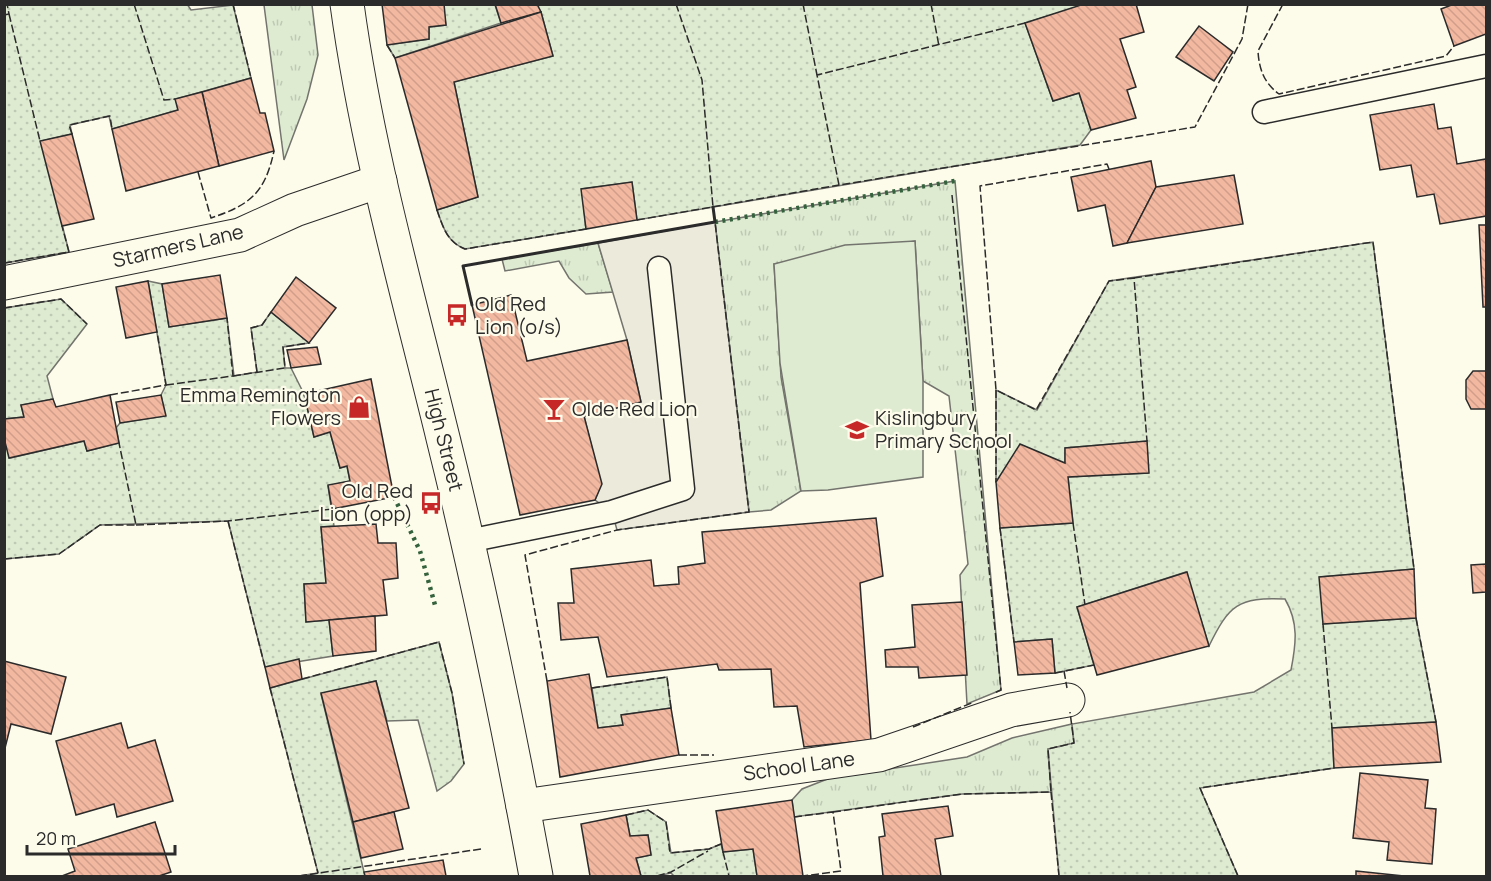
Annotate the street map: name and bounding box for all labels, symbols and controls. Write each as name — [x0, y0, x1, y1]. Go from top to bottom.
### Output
street label: Starmers Lane — [110, 217, 246, 274]
place label: Old Red Lion (o/s) — [475, 290, 563, 340]
bus stop icon: Old Red Lion (o/s) — [444, 302, 470, 328]
place label: Emma Remington Flowers — [180, 381, 341, 431]
street label: High Street — [419, 386, 470, 494]
shop icon: Emma Remington Flowers — [346, 394, 372, 420]
place label: Olde Red Lion — [572, 395, 697, 422]
bar icon: Olde Red Lion — [541, 396, 567, 422]
place label: Kislingbury Primary School — [875, 404, 1012, 454]
school or university icon: Kislingbury Primary School — [844, 417, 870, 443]
place label: Old Red Lion (opp) — [319, 477, 413, 527]
bus stop icon: Old Red Lion (opp) — [418, 490, 444, 516]
street label: School Lane — [741, 744, 856, 787]
scale bar — [27, 818, 176, 856]
text: 20 m — [36, 826, 76, 850]

